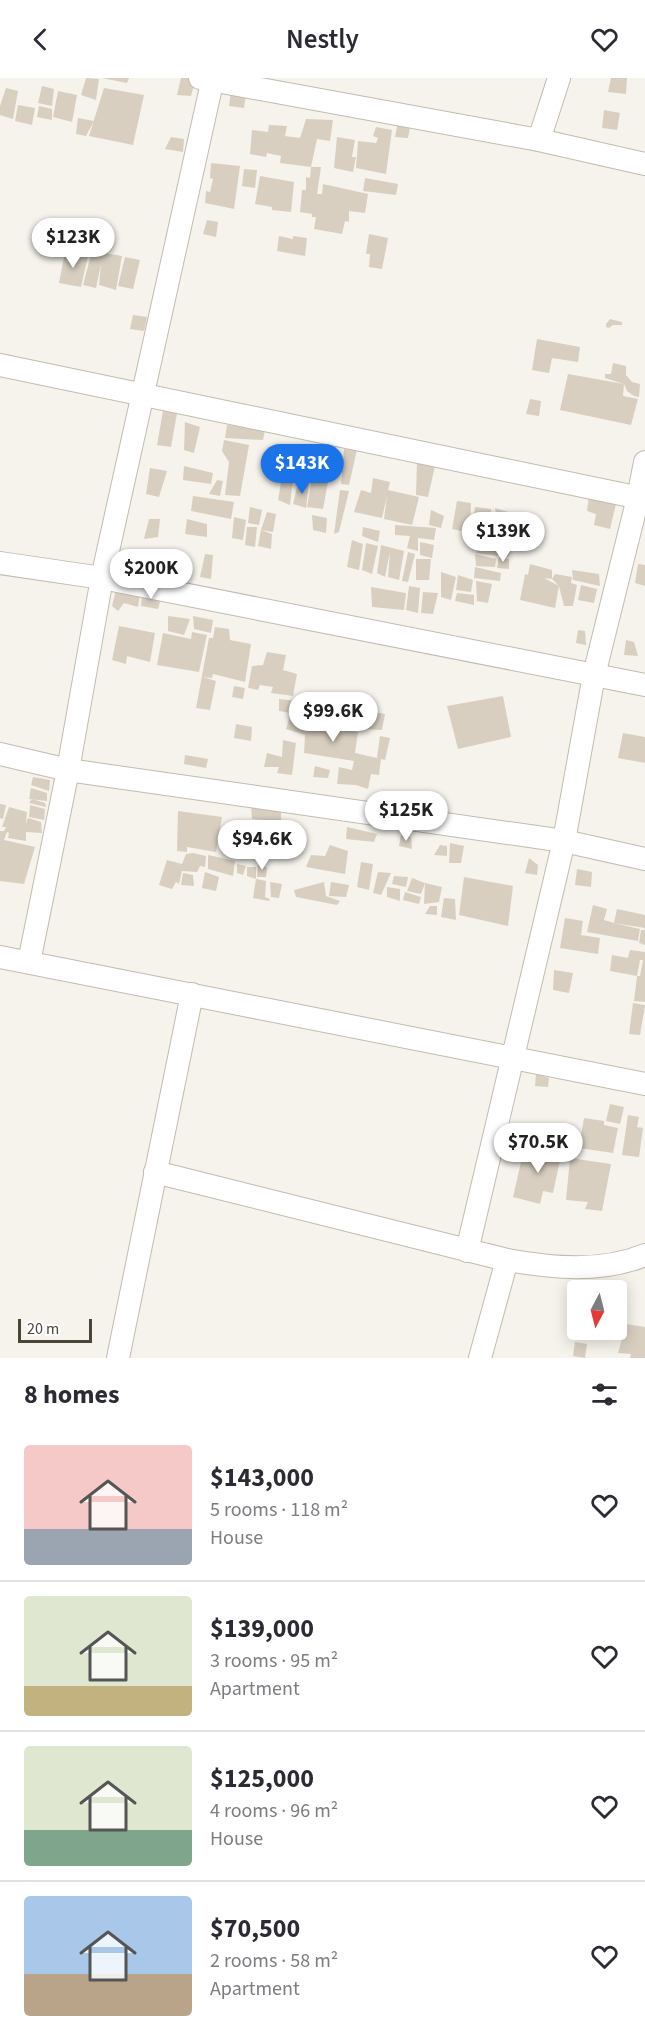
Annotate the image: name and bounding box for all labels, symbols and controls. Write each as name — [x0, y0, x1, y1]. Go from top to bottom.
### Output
text: Nestly — [286, 20, 359, 59]
icon: back — [24, 23, 57, 56]
icon: heart — [588, 23, 621, 56]
pin: $123K — [31, 218, 115, 269]
text: $123K — [46, 223, 100, 251]
pin: $143K — [260, 444, 344, 495]
text: $143K — [275, 449, 329, 477]
pin: $139K — [461, 512, 545, 563]
text: $139K — [476, 517, 530, 545]
pin: $200K — [109, 549, 193, 600]
text: $200K — [124, 554, 178, 582]
pin: $99.6K — [284, 692, 382, 743]
text: $99.6K — [303, 697, 363, 725]
pin: $125K — [364, 791, 448, 842]
text: $125K — [379, 796, 433, 824]
pin: $94.6K — [213, 820, 311, 871]
text: $94.6K — [232, 825, 292, 853]
pin: $70.5K — [489, 1123, 587, 1174]
text: $70.5K — [508, 1128, 568, 1156]
north arrow — [567, 1280, 627, 1340]
map controls — [567, 1280, 627, 1340]
scale bar — [18, 1316, 92, 1344]
text: 20 m — [27, 1318, 59, 1340]
text: 8 homes — [24, 1376, 119, 1413]
icon: filters — [588, 1378, 621, 1411]
text: $143,000 — [210, 1459, 314, 1496]
icon: home — [72, 1469, 144, 1541]
icon: heart — [588, 1489, 621, 1522]
text: 5 rooms · 118 m² — [210, 1496, 348, 1524]
text: House — [210, 1524, 263, 1552]
text: $139,000 — [210, 1610, 314, 1647]
icon: home — [72, 1620, 144, 1692]
icon: heart — [588, 1640, 621, 1673]
text: 3 rooms · 95 m² — [210, 1647, 338, 1675]
text: Apartment — [210, 1675, 300, 1703]
text: $125,000 — [210, 1760, 314, 1797]
icon: home — [72, 1770, 144, 1842]
icon: heart — [588, 1790, 621, 1823]
text: 4 rooms · 96 m² — [210, 1797, 338, 1825]
text: House — [210, 1825, 263, 1853]
text: $70,500 — [210, 1910, 300, 1947]
icon: home — [72, 1920, 144, 1992]
icon: heart — [588, 1940, 621, 1973]
text: 2 rooms · 58 m² — [210, 1947, 338, 1975]
text: Apartment — [210, 1975, 300, 2003]

